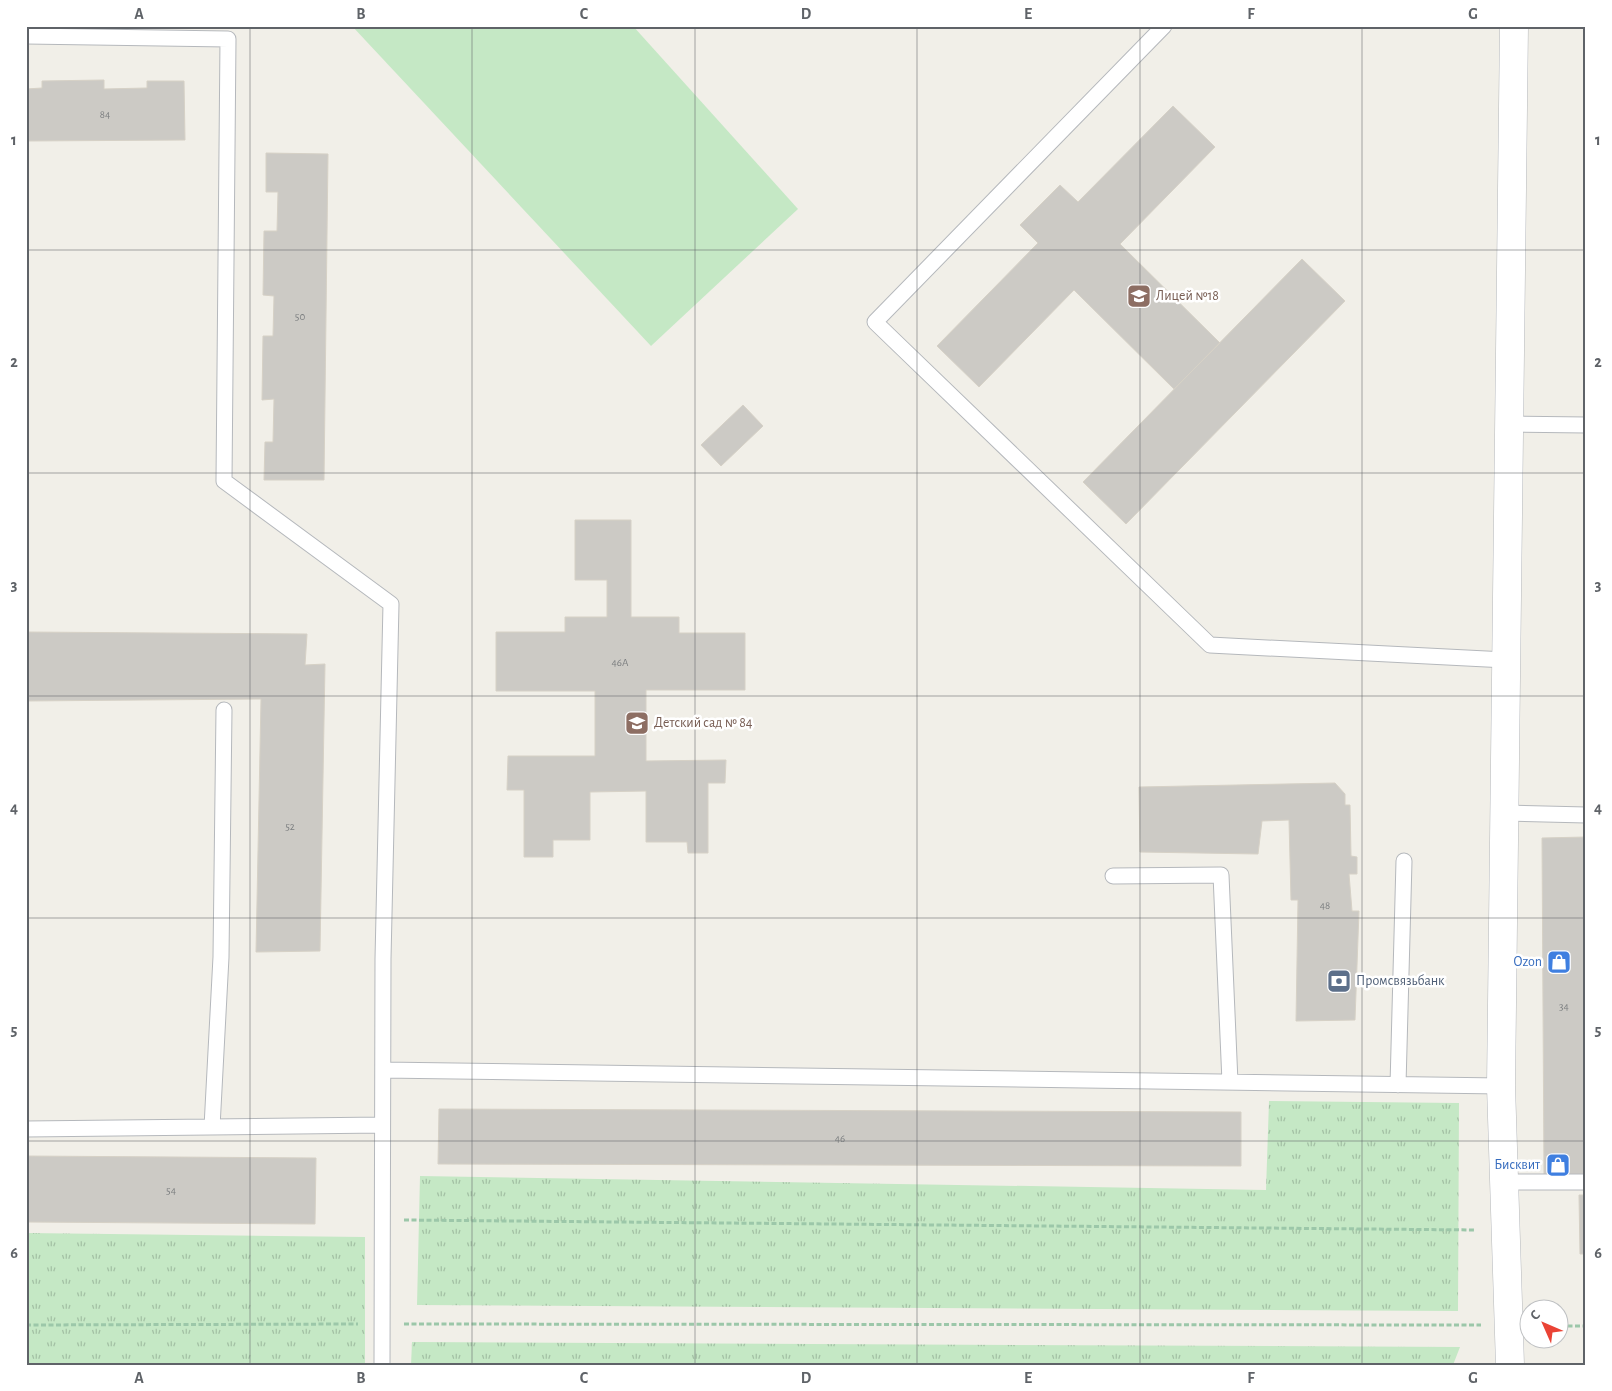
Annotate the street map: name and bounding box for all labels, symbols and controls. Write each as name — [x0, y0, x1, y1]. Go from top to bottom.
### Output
text: A — [134, 6, 144, 22]
text: B — [356, 6, 366, 22]
text: C — [580, 6, 589, 22]
text: D — [801, 6, 812, 22]
text: E — [1024, 6, 1032, 22]
text: F — [1247, 6, 1255, 22]
text: G — [1468, 6, 1478, 22]
house number: 84 — [100, 109, 110, 120]
text: 1 — [11, 132, 17, 148]
text: 1 — [1595, 132, 1601, 148]
school or university icon: Лицей №18 — [1126, 283, 1152, 309]
place label: Лицей №18 — [1156, 289, 1219, 303]
house number: 50 — [295, 311, 305, 322]
text: 2 — [10, 354, 18, 370]
text: 2 — [1594, 354, 1602, 370]
text: 3 — [11, 577, 18, 593]
text: 3 — [1595, 577, 1602, 593]
house number: 46А — [612, 657, 629, 668]
school or university icon: Детский сад № 84 — [624, 710, 650, 736]
place label: Детский сад № 84 — [654, 716, 753, 730]
text: 4 — [10, 800, 18, 816]
text: 4 — [1594, 800, 1602, 816]
house number: 52 — [285, 821, 295, 832]
house number: 48 — [1320, 900, 1330, 911]
shop icon: Ozon — [1546, 949, 1572, 975]
place label: Ozon — [1514, 955, 1542, 969]
bank icon: Промсвязьбанк — [1326, 968, 1352, 994]
place label: Промсвязьбанк — [1356, 974, 1445, 988]
house number: 34 — [1559, 1001, 1569, 1012]
text: 5 — [11, 1022, 18, 1038]
text: 5 — [1595, 1022, 1602, 1038]
house number: 46 — [835, 1133, 845, 1144]
shop icon: Бисквит — [1545, 1152, 1571, 1178]
place label: Бисквит — [1494, 1158, 1541, 1172]
house number: 54 — [166, 1185, 176, 1196]
text: 6 — [10, 1245, 18, 1261]
text: 6 — [1594, 1245, 1602, 1261]
north arrow — [1520, 1298, 1570, 1348]
text: С — [1528, 1308, 1543, 1323]
text: A — [134, 1370, 144, 1386]
text: B — [356, 1370, 366, 1386]
text: C — [580, 1370, 589, 1386]
text: D — [801, 1370, 812, 1386]
text: E — [1024, 1370, 1032, 1386]
text: F — [1247, 1370, 1255, 1386]
text: G — [1468, 1370, 1478, 1386]

